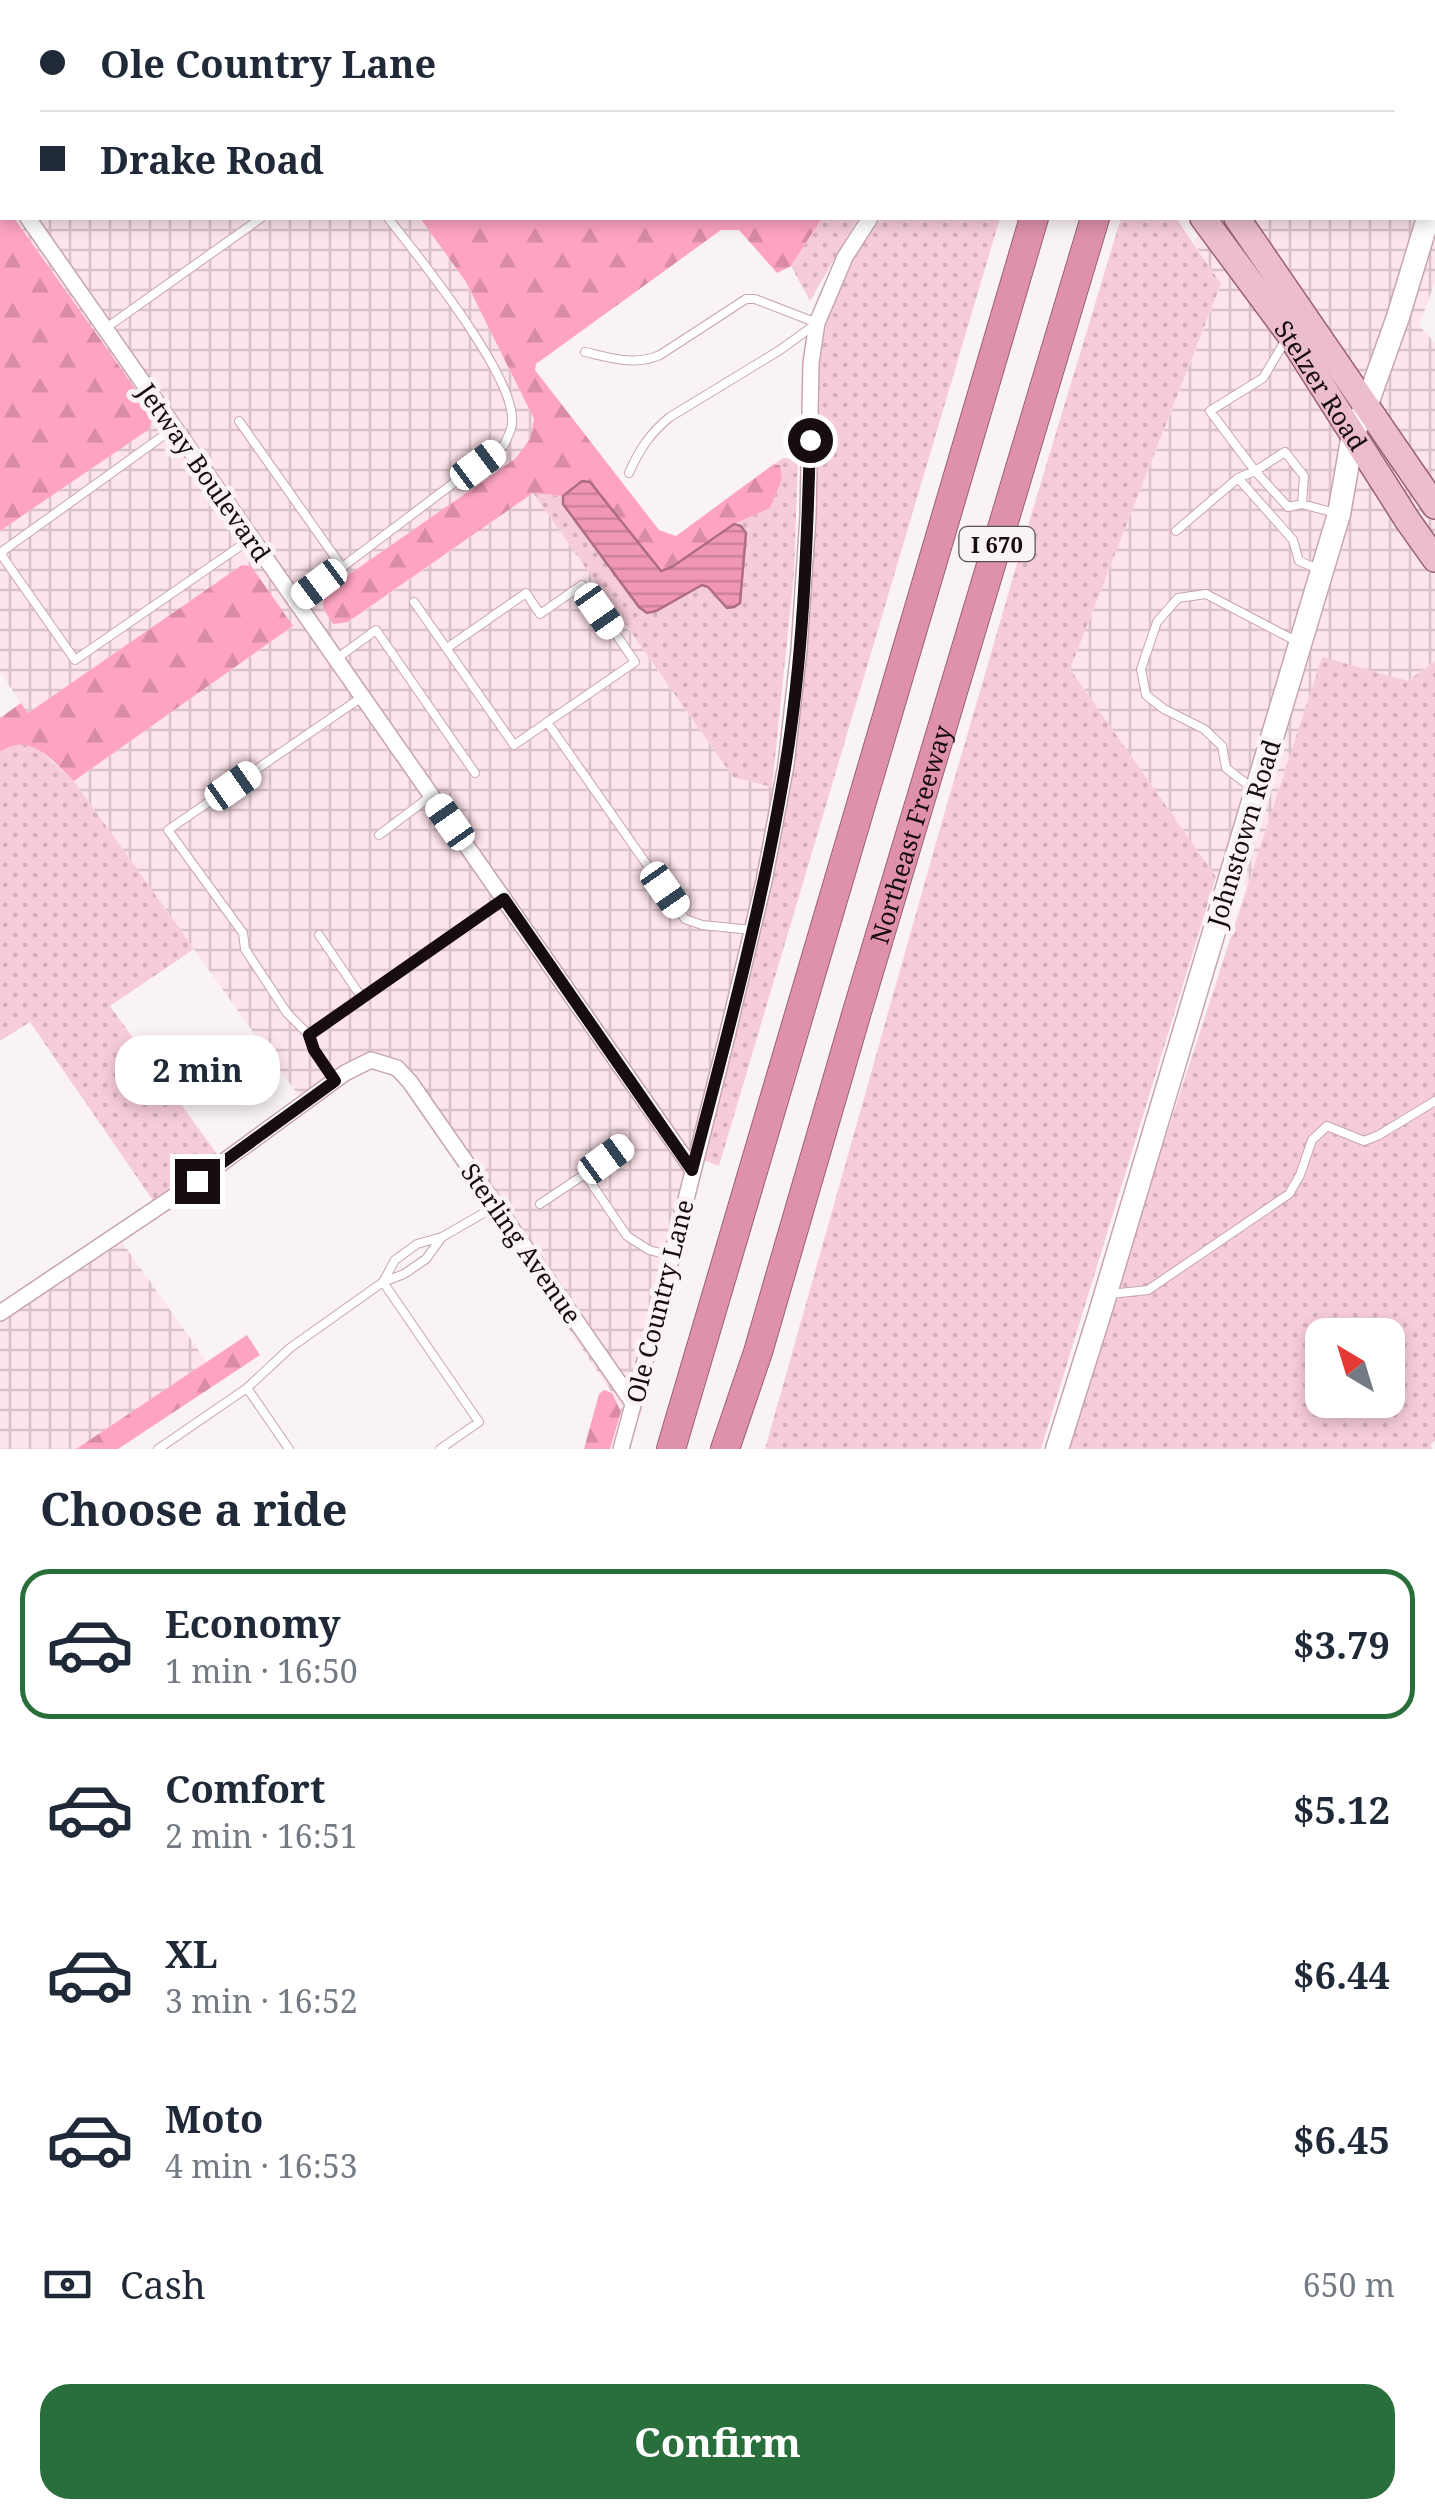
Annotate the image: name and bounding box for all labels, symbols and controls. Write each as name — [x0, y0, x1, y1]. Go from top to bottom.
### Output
text: Ole Country Lane — [100, 37, 436, 89]
text: Drake Road — [100, 133, 324, 185]
street label: Stelzer Road — [1267, 313, 1376, 457]
street label: Jetway Boulevard — [130, 375, 279, 568]
route start — [788, 418, 833, 463]
car — [445, 435, 511, 495]
road number: I 670 — [960, 527, 1034, 561]
car — [286, 554, 352, 614]
car — [570, 578, 628, 644]
street label: Northeast Freeway — [861, 720, 959, 948]
street label: Johnstown Road — [1198, 735, 1288, 932]
car — [200, 757, 266, 815]
car — [421, 789, 479, 855]
car — [636, 857, 694, 923]
callout: 2 min — [114, 1036, 280, 1106]
text: 2 min — [152, 1048, 243, 1091]
car — [573, 1129, 639, 1189]
street label: Sterling Avenue — [454, 1156, 590, 1330]
route end — [175, 1159, 220, 1204]
street label: Ole Country Lane — [617, 1196, 701, 1406]
north arrow — [1305, 1318, 1405, 1418]
map controls — [1305, 1318, 1405, 1418]
text: Choose a ride — [40, 1478, 348, 1539]
text: Economy — [165, 1597, 341, 1649]
icon: car — [45, 1599, 135, 1689]
text: $3.79 — [1293, 1618, 1390, 1670]
text: 1 min · 16:50 — [165, 1649, 358, 1692]
text: Comfort — [165, 1762, 325, 1814]
icon: car — [45, 1764, 135, 1854]
text: $5.12 — [1293, 1783, 1390, 1835]
text: 2 min · 16:51 — [165, 1814, 358, 1857]
text: XL — [165, 1927, 218, 1979]
icon: car — [45, 1929, 135, 2019]
text: $6.44 — [1293, 1948, 1390, 2000]
text: 3 min · 16:52 — [165, 1979, 358, 2022]
text: Moto — [165, 2092, 263, 2144]
icon: car — [45, 2094, 135, 2184]
text: $6.45 — [1293, 2113, 1390, 2165]
text: 4 min · 16:53 — [165, 2144, 358, 2187]
icon: cash — [40, 2257, 95, 2312]
text: Cash — [120, 2258, 206, 2310]
text: 650 m — [1303, 2263, 1395, 2306]
button: Confirm — [40, 2384, 1395, 2499]

